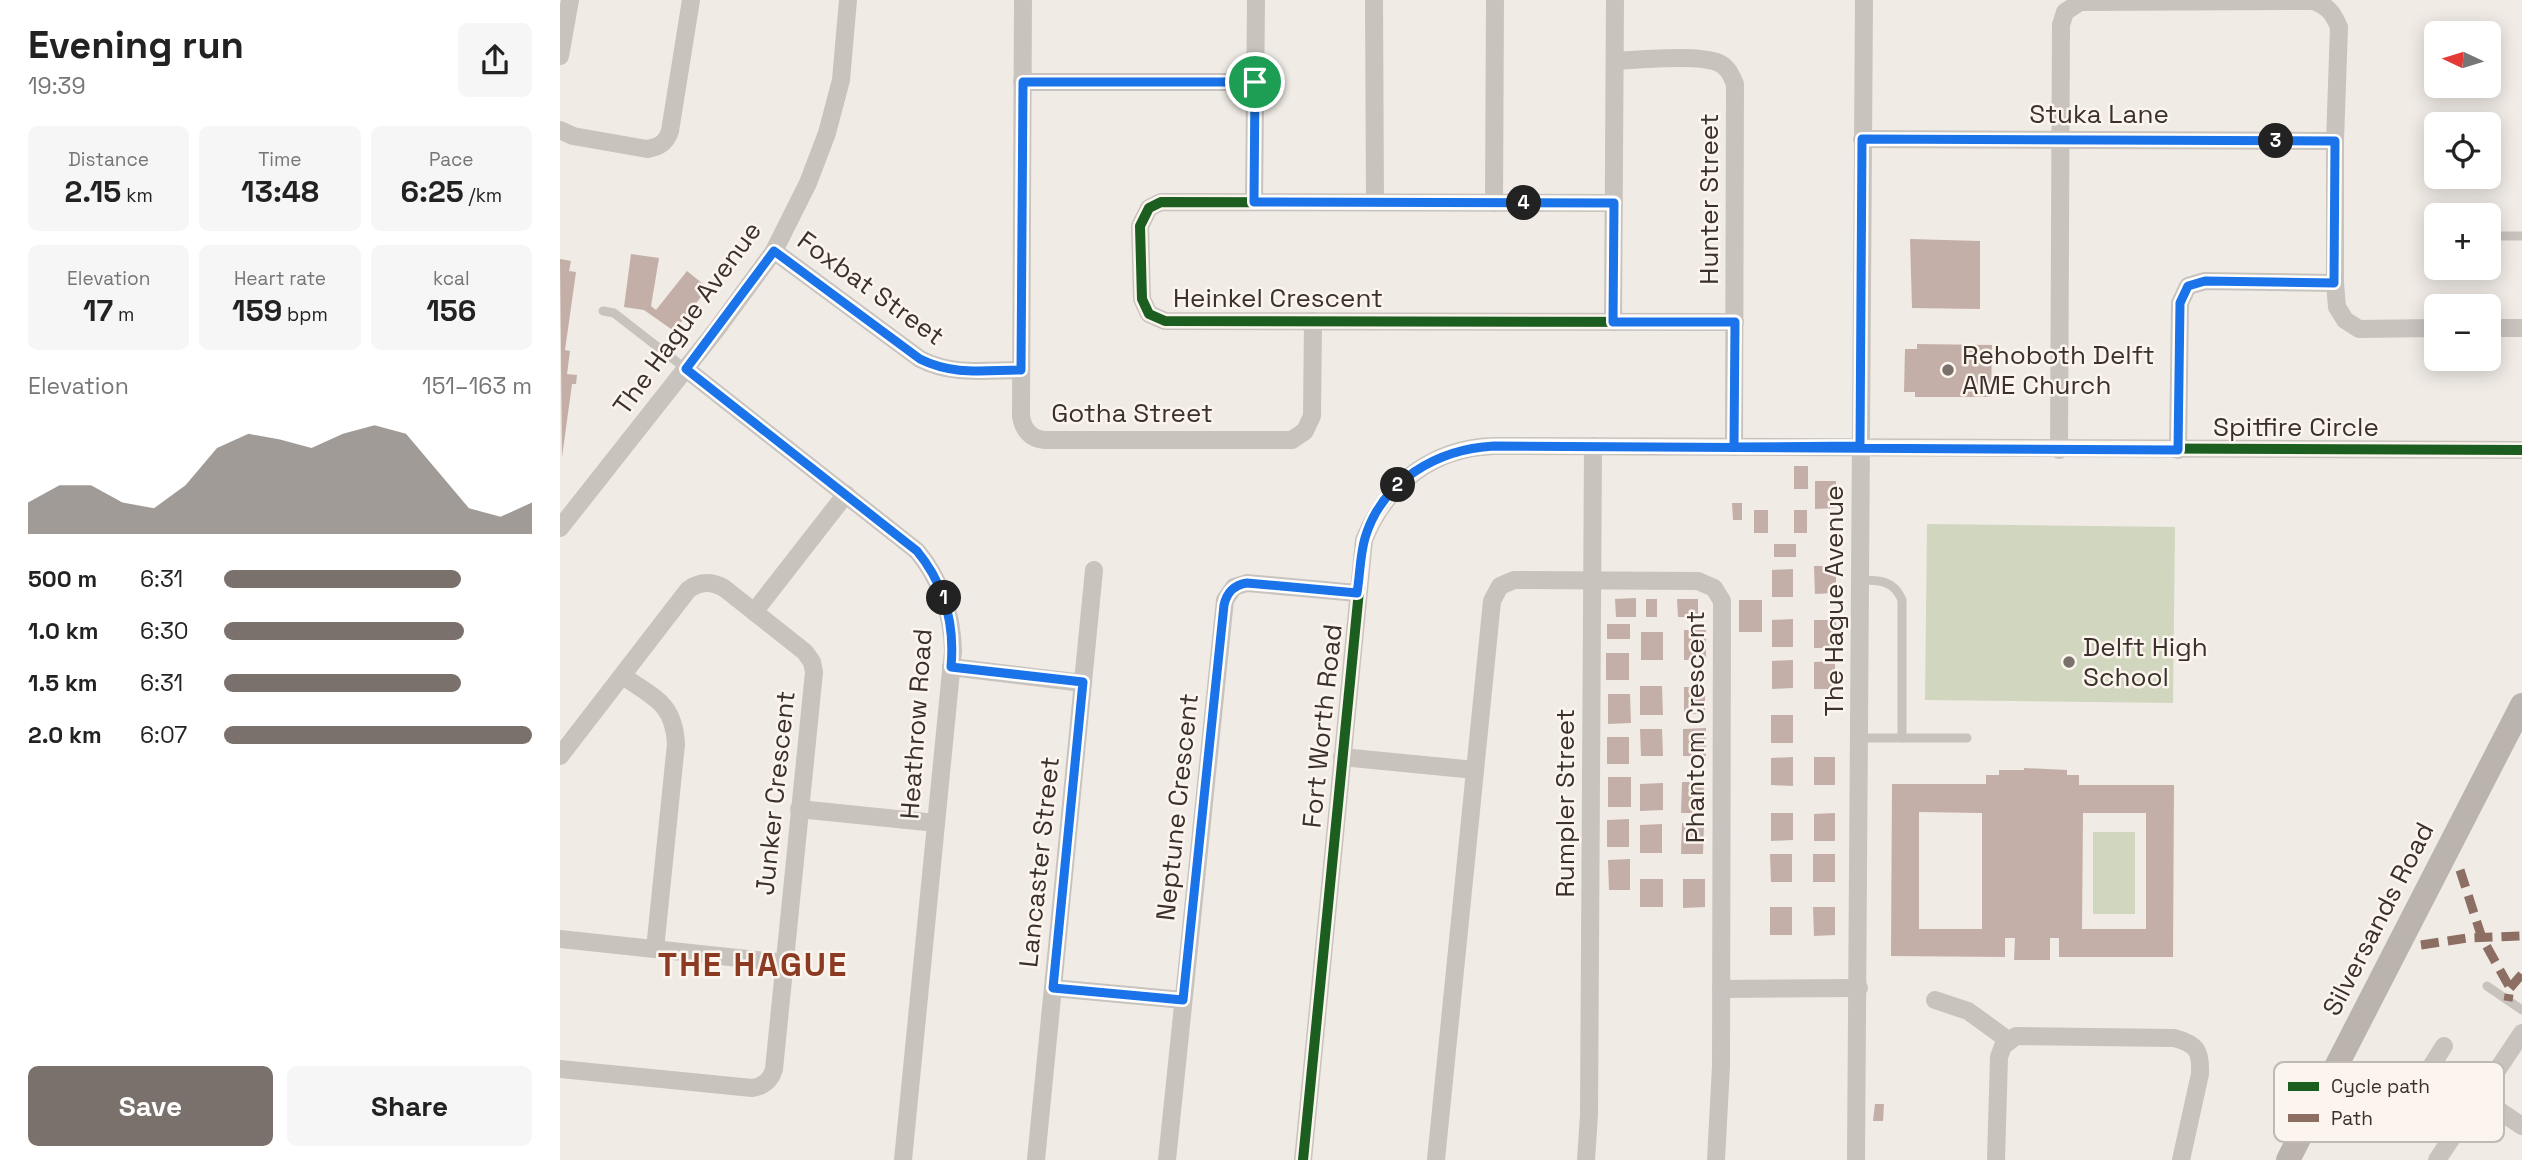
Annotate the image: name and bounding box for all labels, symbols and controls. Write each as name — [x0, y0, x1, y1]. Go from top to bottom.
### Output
text: Evening run — [28, 21, 244, 69]
north arrow — [2424, 21, 2501, 98]
map controls — [2424, 21, 2501, 371]
button: share — [458, 23, 532, 97]
pin — [1225, 52, 1285, 112]
icon: arrive — [1236, 63, 1274, 101]
text: 19:39 — [28, 71, 85, 101]
street label: Stuka Lane — [2029, 97, 2169, 131]
button: locate — [2424, 112, 2501, 189]
street label: Hunter Street — [1692, 113, 1726, 285]
pin: 3 — [2258, 124, 2294, 158]
text: 3 — [2270, 128, 2281, 153]
text: Distance — [68, 147, 149, 172]
text: Time — [258, 147, 302, 172]
text: Pace — [429, 147, 474, 172]
text: 2.15 — [65, 172, 121, 211]
text: 13:48 — [241, 172, 319, 211]
text: 6:25 — [400, 172, 464, 211]
text: km — [121, 183, 153, 208]
text: /km — [464, 183, 502, 208]
pin: 4 — [1506, 186, 1542, 220]
text: 4 — [1517, 190, 1530, 215]
button: + — [2424, 203, 2501, 280]
street label: The Hague Avenue — [605, 215, 769, 421]
street label: Foxbat Street — [791, 223, 951, 353]
text: Elevation — [67, 266, 150, 291]
text: Heart rate — [234, 266, 326, 291]
text: kcal — [433, 266, 470, 291]
street label: Heinkel Crescent — [1173, 281, 1383, 315]
text: 17 — [83, 291, 113, 330]
text: 159 — [232, 291, 282, 330]
text: 156 — [426, 291, 476, 330]
button: − — [2424, 294, 2501, 371]
text: m — [113, 302, 134, 327]
text: bpm — [282, 302, 328, 327]
place label: Rehoboth Delft AME Church — [1962, 338, 2155, 402]
marker: Rehoboth Delft AME Church — [1940, 362, 1956, 378]
text: Elevation — [28, 371, 129, 401]
text: 151–163 m — [422, 371, 532, 401]
street label: Gotha Street — [1051, 396, 1213, 430]
street label: Spitfire Circle — [2213, 410, 2379, 444]
pin: 2 — [1380, 468, 1416, 503]
text: 2 — [1392, 472, 1403, 497]
street label: The Hague Avenue — [1817, 485, 1851, 717]
text: 500 m — [28, 564, 97, 594]
text: 6:31 — [140, 564, 183, 594]
pin: 1 — [926, 580, 962, 616]
text: 1 — [939, 585, 948, 610]
street label: Phantom Crescent — [1678, 611, 1712, 843]
text: 1.0 km — [28, 616, 98, 646]
text: 6:30 — [140, 616, 189, 646]
street label: Fort Worth Road — [1294, 622, 1350, 830]
street label: Heathrow Road — [892, 628, 940, 820]
place label: Delft High School — [2083, 630, 2208, 694]
marker: Delft High School — [2061, 654, 2077, 670]
text: 1.5 km — [28, 668, 98, 698]
text: 6:31 — [140, 668, 183, 698]
street label: Junker Crescent — [747, 689, 803, 897]
street label: Neptune Crescent — [1148, 692, 1206, 922]
street label: Rumpler Street — [1548, 708, 1582, 898]
text: 2.0 km — [28, 720, 102, 750]
text: 6:07 — [140, 720, 187, 750]
street label: Lancaster Street — [1011, 755, 1067, 969]
street label: Silversands Road — [2315, 817, 2441, 1021]
district label: THE HAGUE — [658, 944, 848, 986]
legend — [2274, 1062, 2504, 1142]
button: Save — [28, 1066, 273, 1146]
button: Share — [287, 1066, 532, 1146]
text: Cycle path — [2331, 1074, 2430, 1099]
text: Path — [2331, 1106, 2373, 1131]

